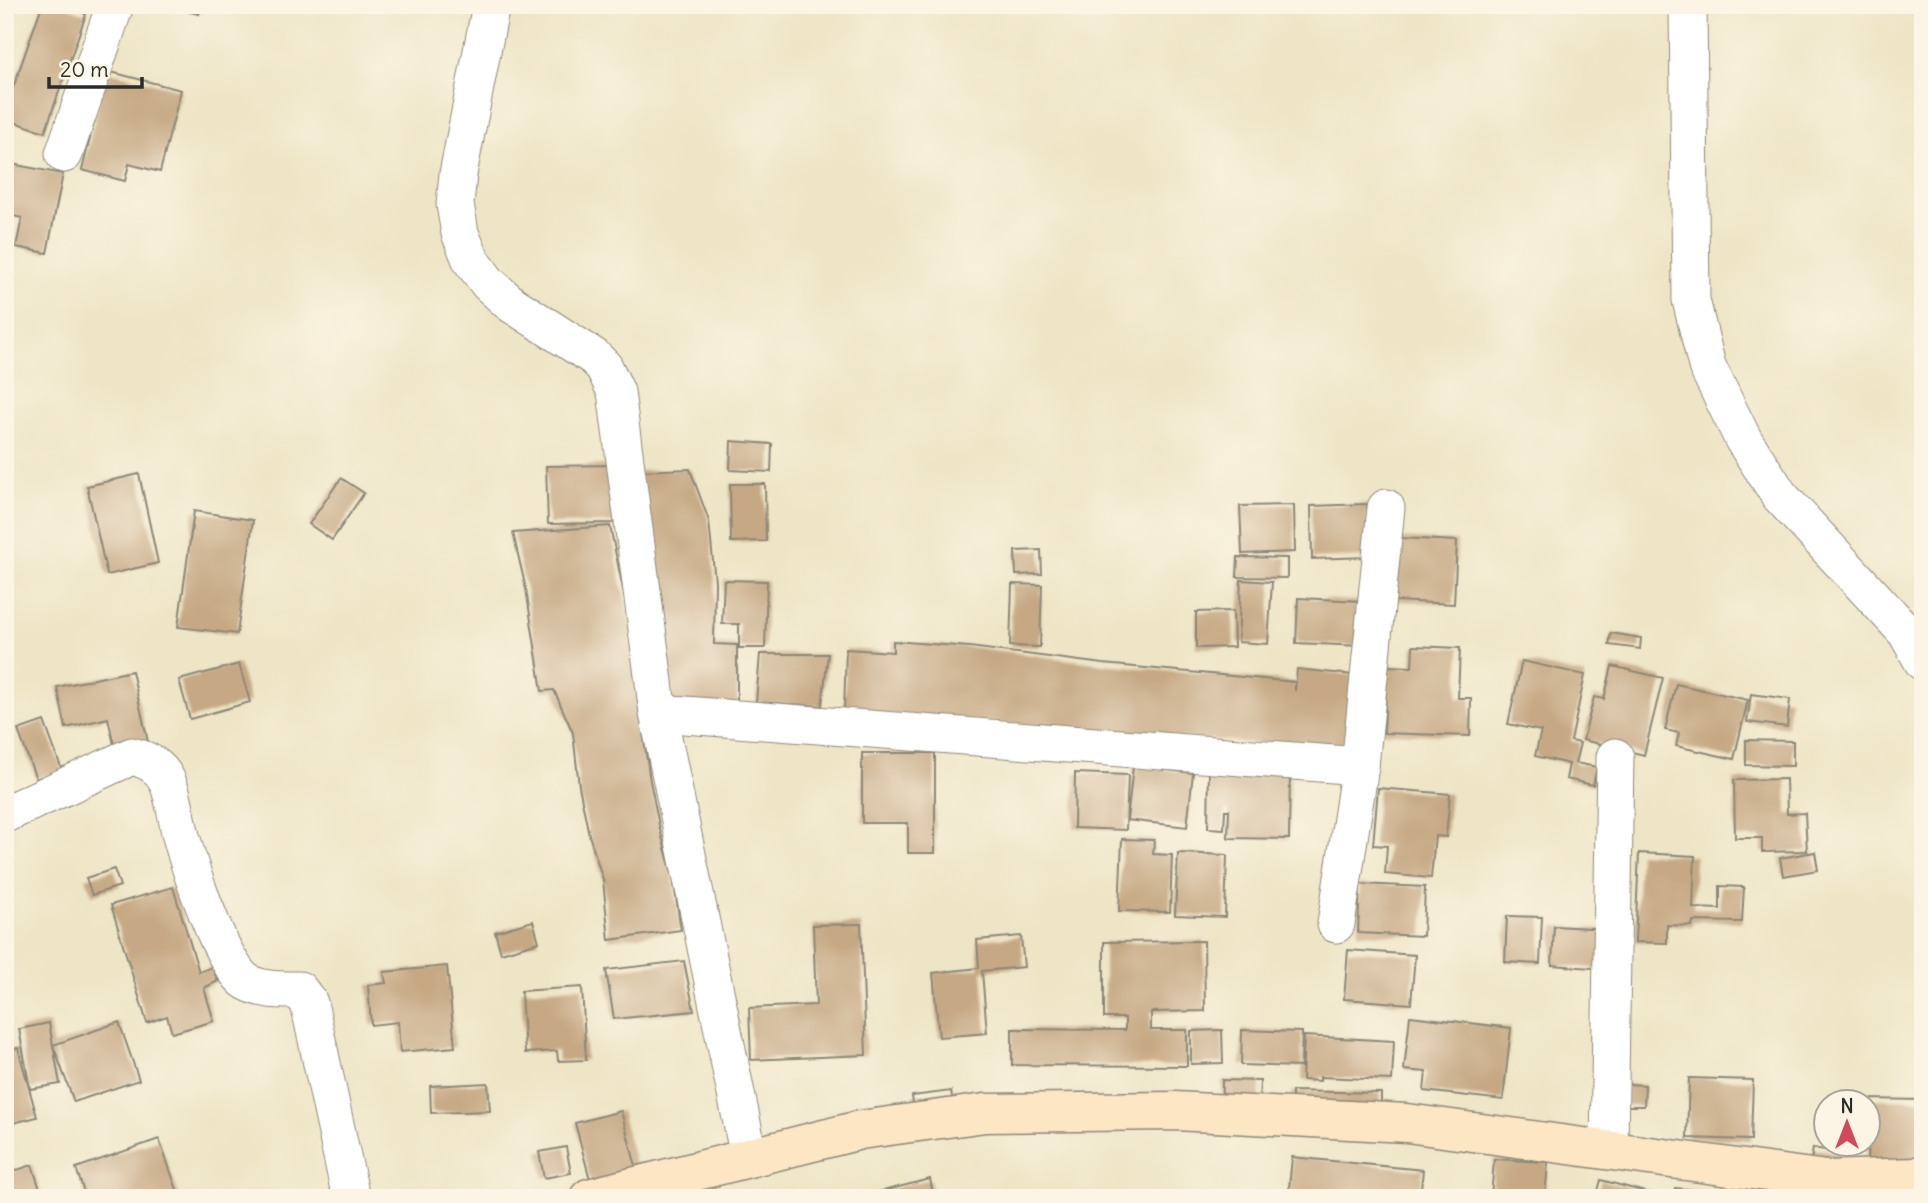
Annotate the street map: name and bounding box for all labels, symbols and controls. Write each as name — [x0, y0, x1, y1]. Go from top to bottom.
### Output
scale bar — [49, 46, 142, 90]
text: 20 m — [60, 56, 109, 83]
north arrow — [1812, 1088, 1882, 1158]
text: N — [1840, 1094, 1854, 1118]

